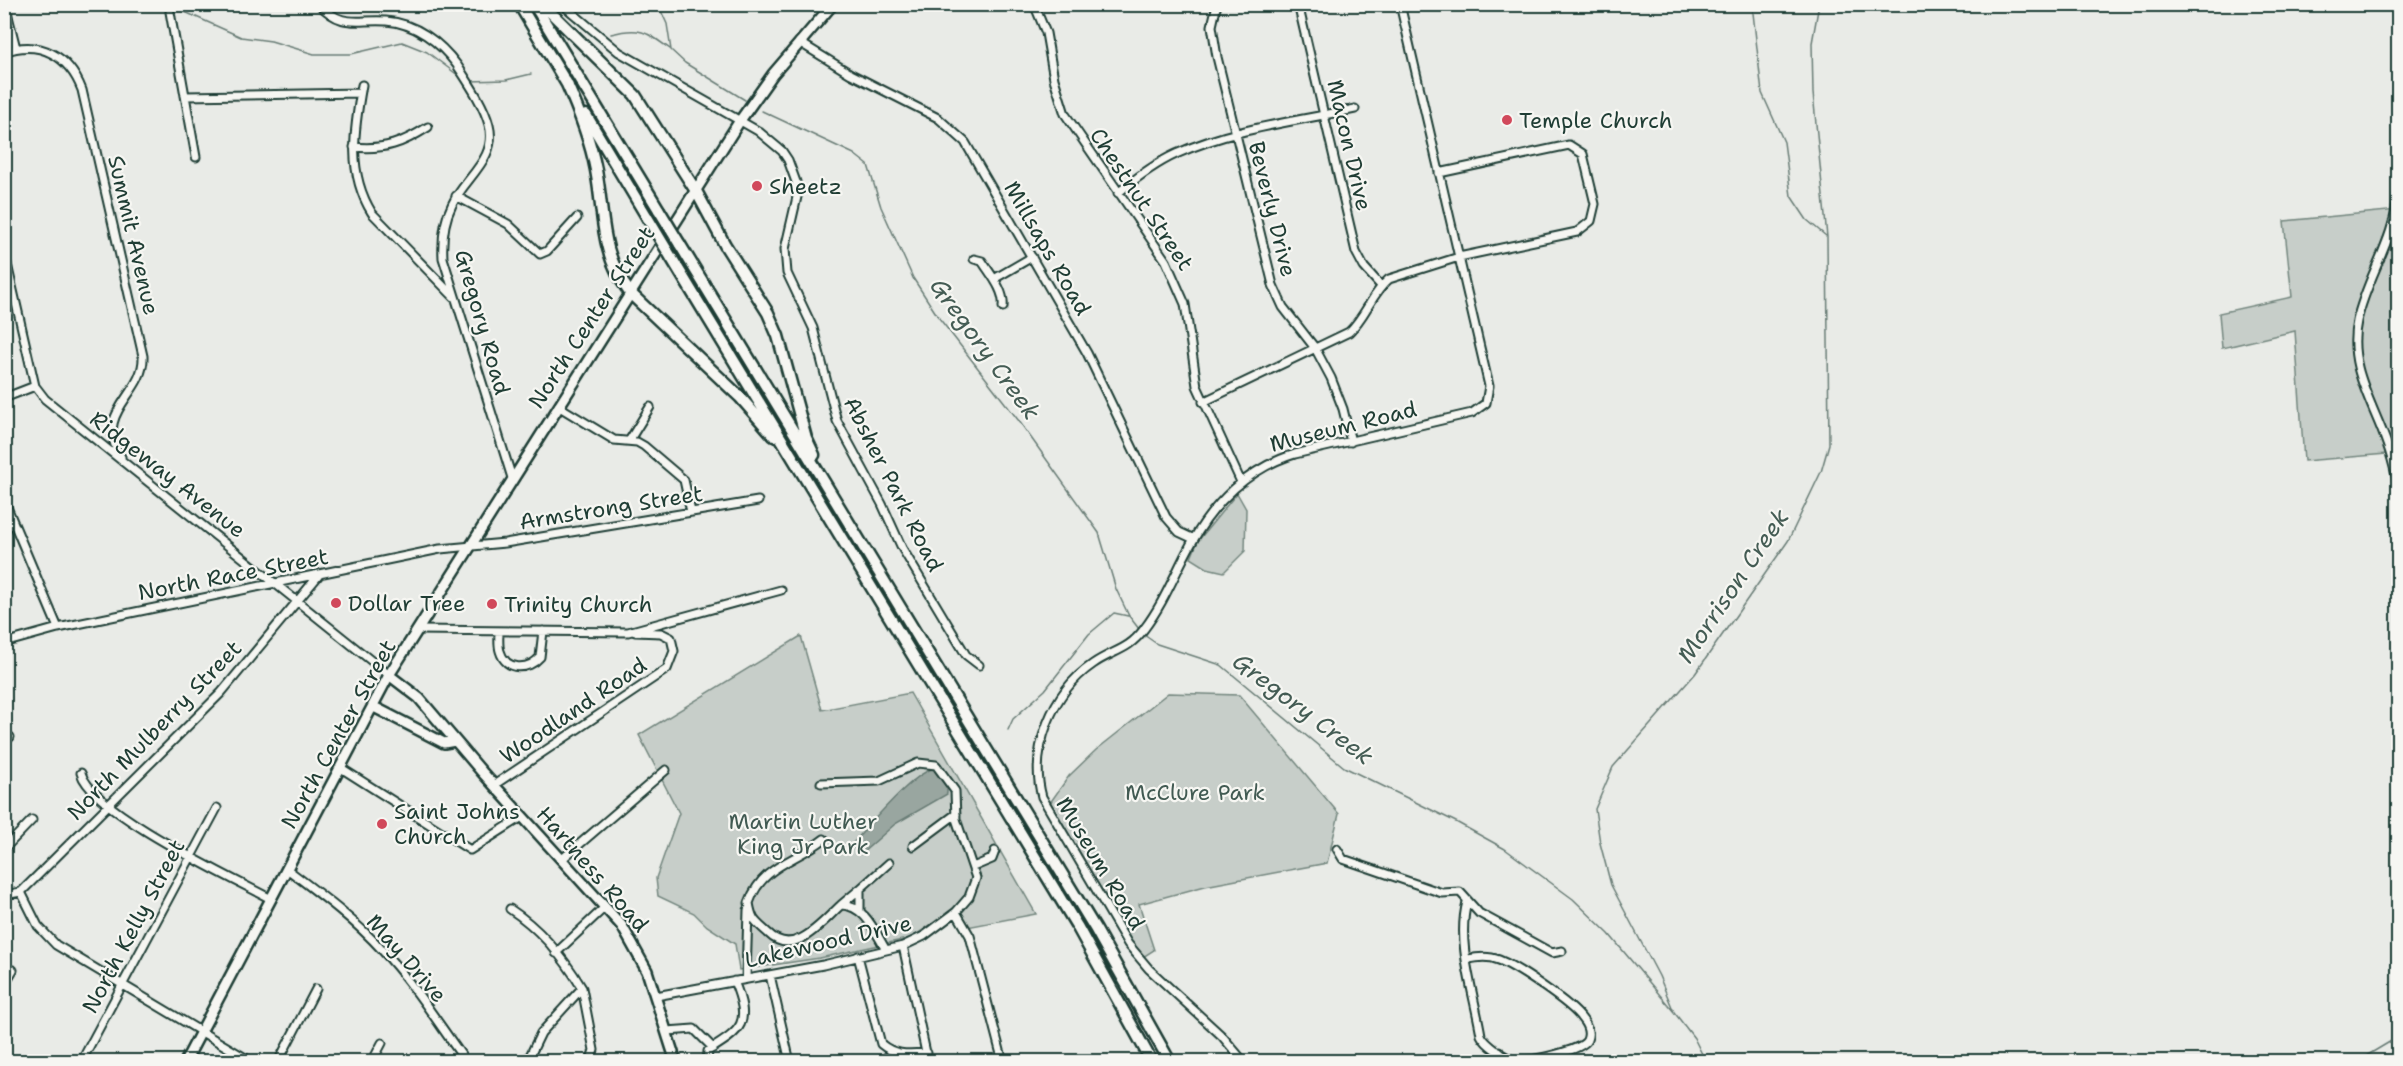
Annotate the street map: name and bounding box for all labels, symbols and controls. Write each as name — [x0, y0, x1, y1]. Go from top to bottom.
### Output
street label: Macon Drive — [1320, 77, 1379, 213]
place label: Temple Church — [1519, 106, 1673, 135]
marker: Temple Church — [1500, 113, 1514, 127]
street label: Chestnut Street — [1083, 122, 1200, 276]
street label: Beverly Drive — [1242, 138, 1303, 280]
street label: Summit Avenue — [101, 153, 166, 318]
place label: Sheetz — [769, 172, 842, 201]
street label: Millsaps Road — [997, 176, 1098, 321]
marker: Sheetz — [750, 179, 764, 193]
street label: North Center Street — [522, 220, 661, 414]
street label: Gregory Road — [448, 246, 517, 398]
water label: Gregory Creek — [922, 271, 1048, 427]
street label: Absher Park Road — [837, 392, 950, 577]
street label: Museum Road — [1267, 394, 1420, 459]
street label: Ridgeway Avenue — [84, 404, 252, 544]
street label: Armstrong Street — [517, 479, 705, 536]
water label: Morrison Creek — [1670, 502, 1797, 669]
street label: North Race Street — [135, 542, 331, 607]
place label: Dollar Tree — [348, 589, 465, 618]
place label: Trinity Church — [504, 590, 653, 619]
marker: Dollar Tree — [329, 596, 343, 610]
marker: Trinity Church — [485, 597, 499, 611]
street label: North Mulberry Street — [61, 634, 248, 827]
street label: North Center Street — [274, 635, 403, 834]
water label: Gregory Creek — [1226, 645, 1380, 773]
street label: Woodland Road — [494, 651, 652, 770]
park label: McClure Park — [1125, 778, 1265, 807]
street label: Museum Road — [1049, 791, 1152, 935]
place label: Saint Johns Church — [394, 797, 520, 851]
street label: Hartness Road — [530, 800, 655, 938]
park label: Martin Luther King Jr Park — [728, 807, 878, 861]
marker: Saint Johns Church — [375, 817, 389, 831]
street label: North Kelly Street — [75, 834, 192, 1018]
street label: May Drive — [360, 908, 453, 1009]
street label: Lakewood Drive — [742, 908, 914, 975]

